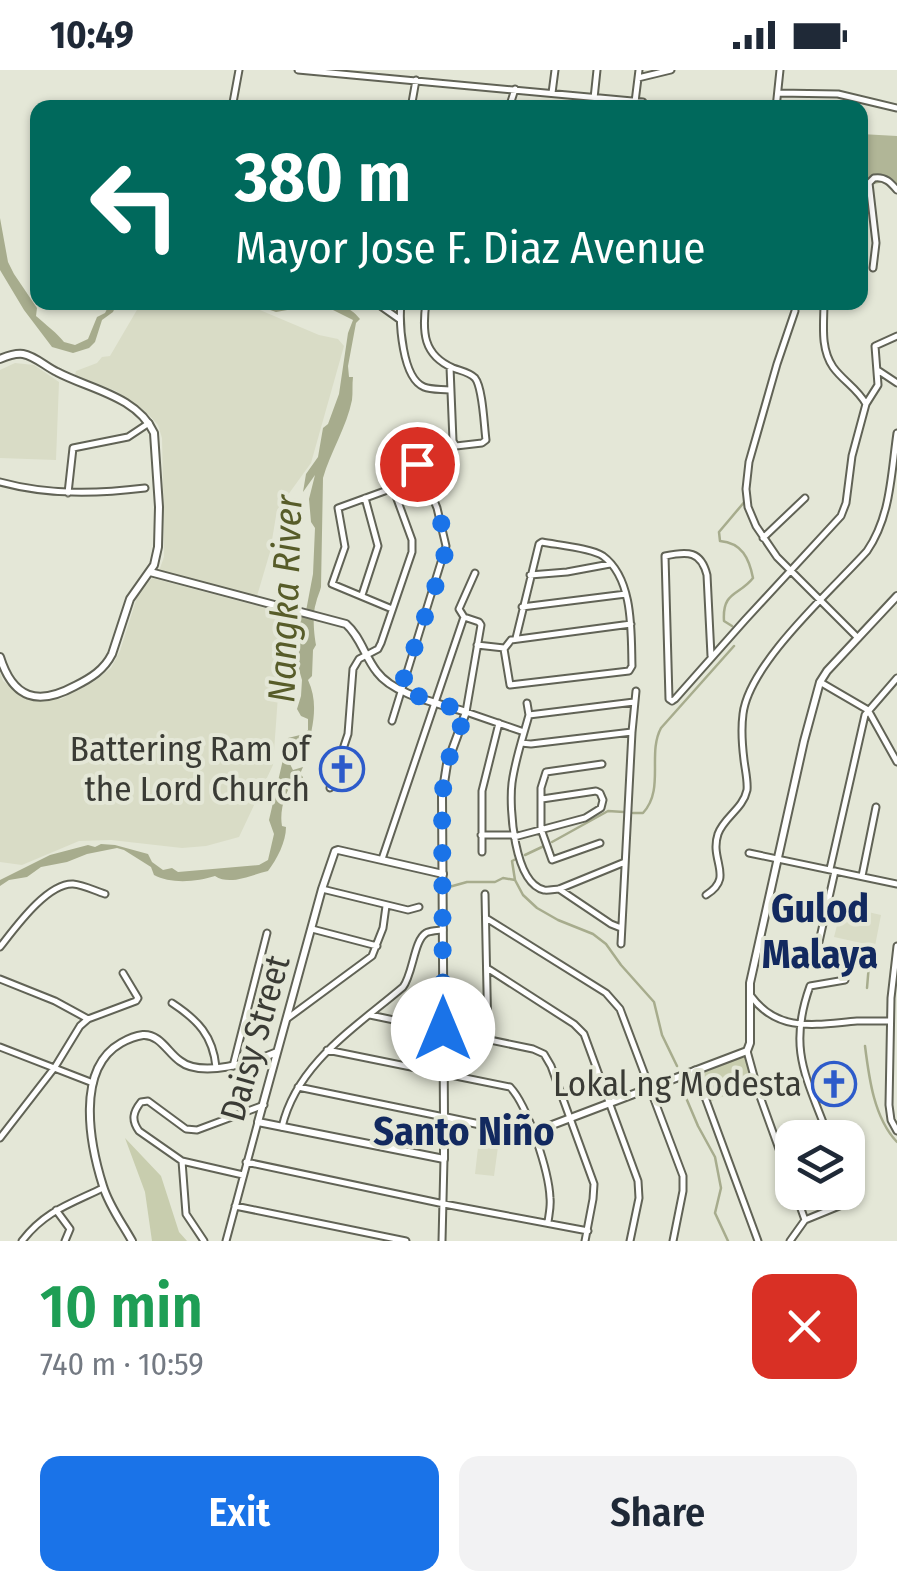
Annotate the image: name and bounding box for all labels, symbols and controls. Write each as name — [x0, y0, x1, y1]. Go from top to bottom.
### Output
text: 10:49 — [50, 12, 134, 58]
text: 380 m — [235, 136, 411, 220]
icon: left — [70, 140, 200, 270]
text: Mayor Jose F. Diaz Avenue — [235, 221, 706, 275]
pin — [375, 422, 460, 507]
icon: arrive — [390, 437, 445, 492]
water label: Nangka River — [258, 493, 312, 704]
place label: Battering Ram of the Lord Church — [70, 728, 312, 810]
church icon: Battering Ram of the Lord Church — [319, 746, 365, 792]
district label: Gulod Malaya — [762, 885, 878, 979]
street label: Daisy Street — [211, 950, 299, 1126]
position arrow — [391, 977, 495, 1081]
church icon: Lokal ng Modesta — [811, 1061, 857, 1107]
place label: Lokal ng Modesta — [553, 1063, 802, 1105]
district label: Santo Niño — [373, 1108, 555, 1156]
map controls — [775, 1120, 865, 1210]
button: layers — [775, 1120, 865, 1210]
text: 10 min — [40, 1271, 203, 1343]
button: close — [752, 1274, 857, 1379]
text: 740 m · 10:59 — [40, 1345, 204, 1383]
button: Exit — [40, 1456, 439, 1571]
button: Share — [459, 1456, 857, 1571]

